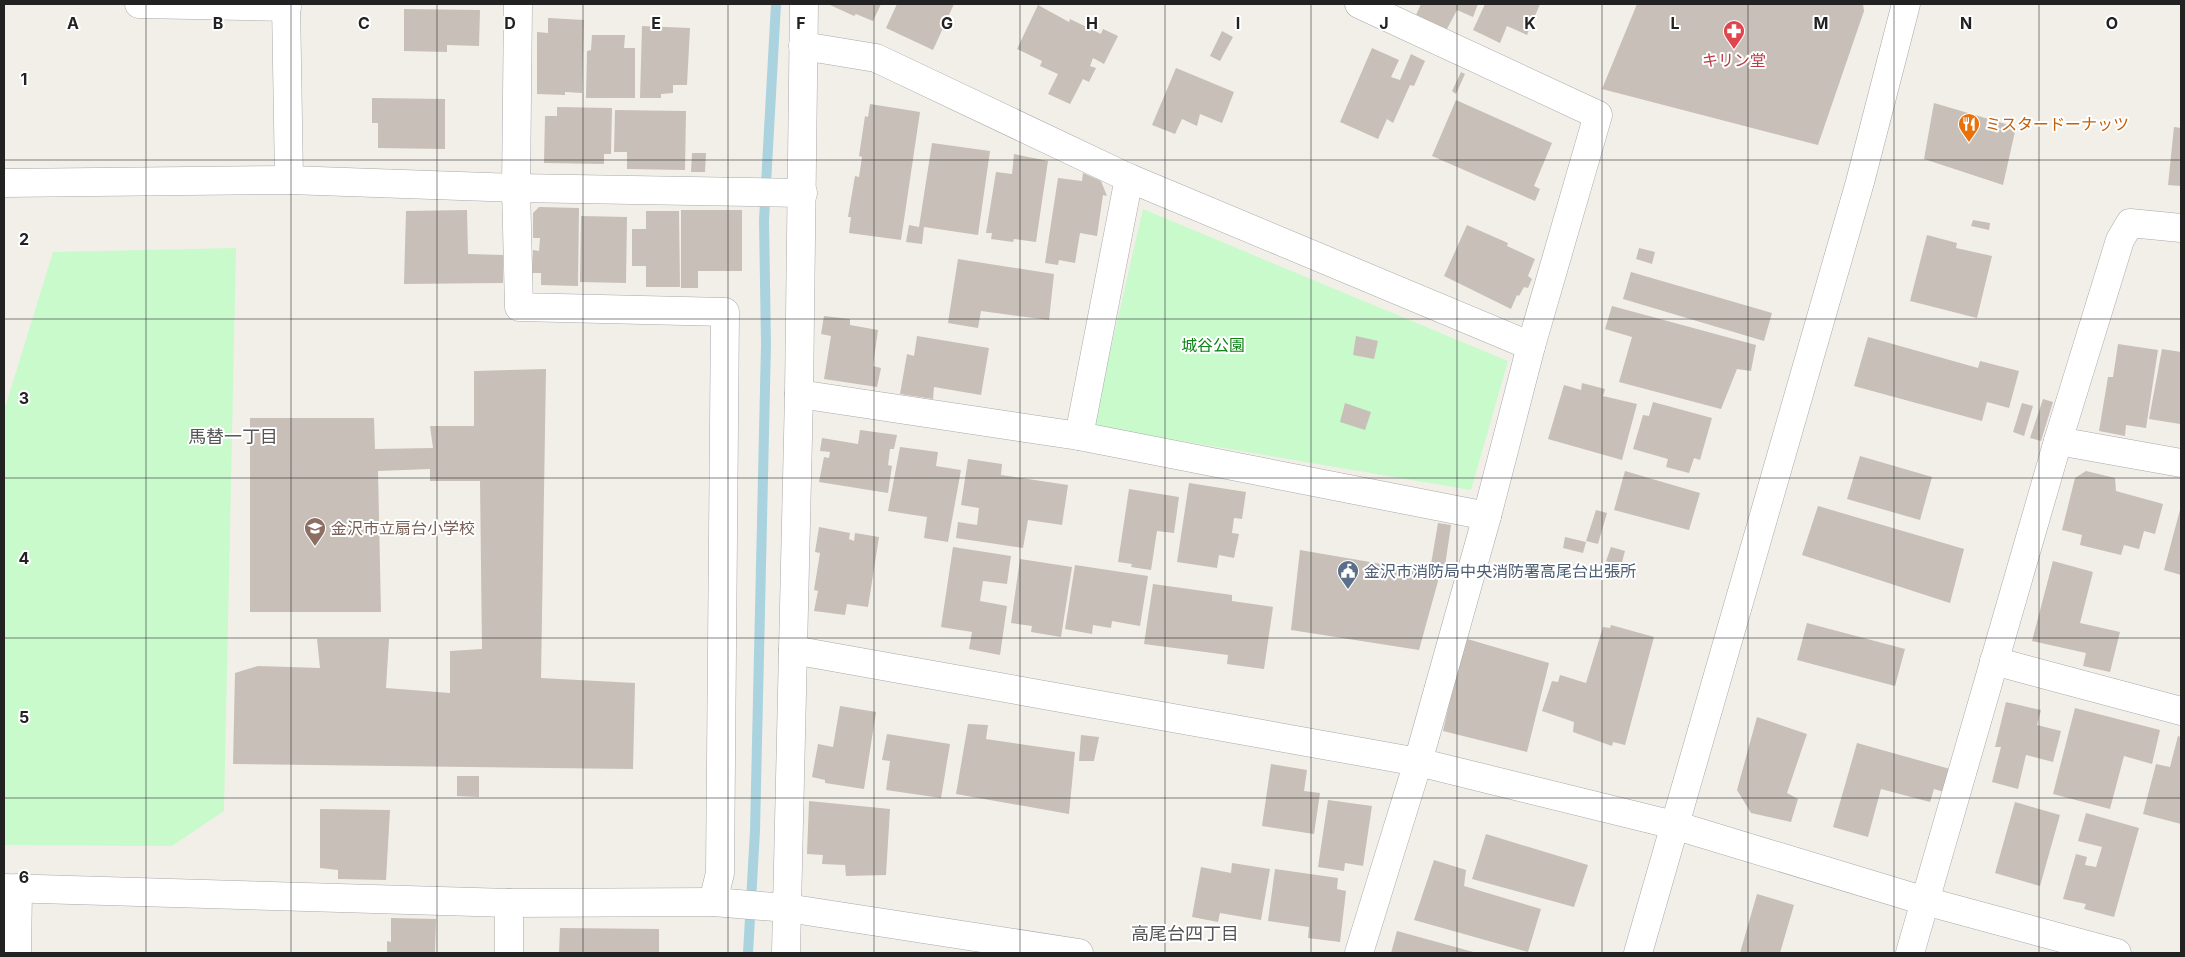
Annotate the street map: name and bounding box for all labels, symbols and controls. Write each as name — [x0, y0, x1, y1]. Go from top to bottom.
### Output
text: A — [67, 13, 79, 33]
text: B — [213, 13, 223, 33]
text: C — [358, 13, 370, 33]
text: D — [504, 13, 516, 33]
text: E — [651, 13, 661, 33]
text: F — [796, 13, 806, 33]
text: G — [941, 13, 953, 33]
text: H — [1086, 13, 1098, 33]
text: I — [1236, 13, 1240, 33]
text: J — [1379, 13, 1389, 33]
text: K — [1524, 13, 1536, 33]
text: L — [1670, 13, 1680, 33]
text: M — [1814, 13, 1828, 33]
text: N — [1960, 13, 1972, 33]
text: O — [2106, 13, 2118, 33]
pharmacy icon: キリン堂 — [1722, 19, 1746, 50]
place label: キリン堂 — [1702, 50, 1766, 70]
text: 1 — [21, 69, 27, 89]
restaurant icon: ミスタードーナッツ — [1957, 112, 1981, 143]
place label: ミスタードーナッツ — [1985, 114, 2129, 134]
text: 2 — [19, 229, 29, 249]
park label: 城谷公園 — [1181, 335, 1245, 355]
text: 3 — [19, 388, 29, 408]
district label: 馬替一丁目 — [188, 426, 278, 447]
school or university icon: 金沢市立扇台小学校 — [303, 516, 327, 547]
place label: 金沢市立扇台小学校 — [331, 518, 475, 538]
text: 4 — [19, 548, 30, 568]
public building icon: 金沢市消防局中央消防署高尾台出張所 — [1336, 559, 1360, 590]
place label: 金沢市消防局中央消防署高尾台出張所 — [1364, 561, 1636, 581]
text: 5 — [19, 707, 29, 727]
text: 6 — [19, 867, 29, 887]
district label: 高尾台四丁目 — [1131, 923, 1239, 944]

